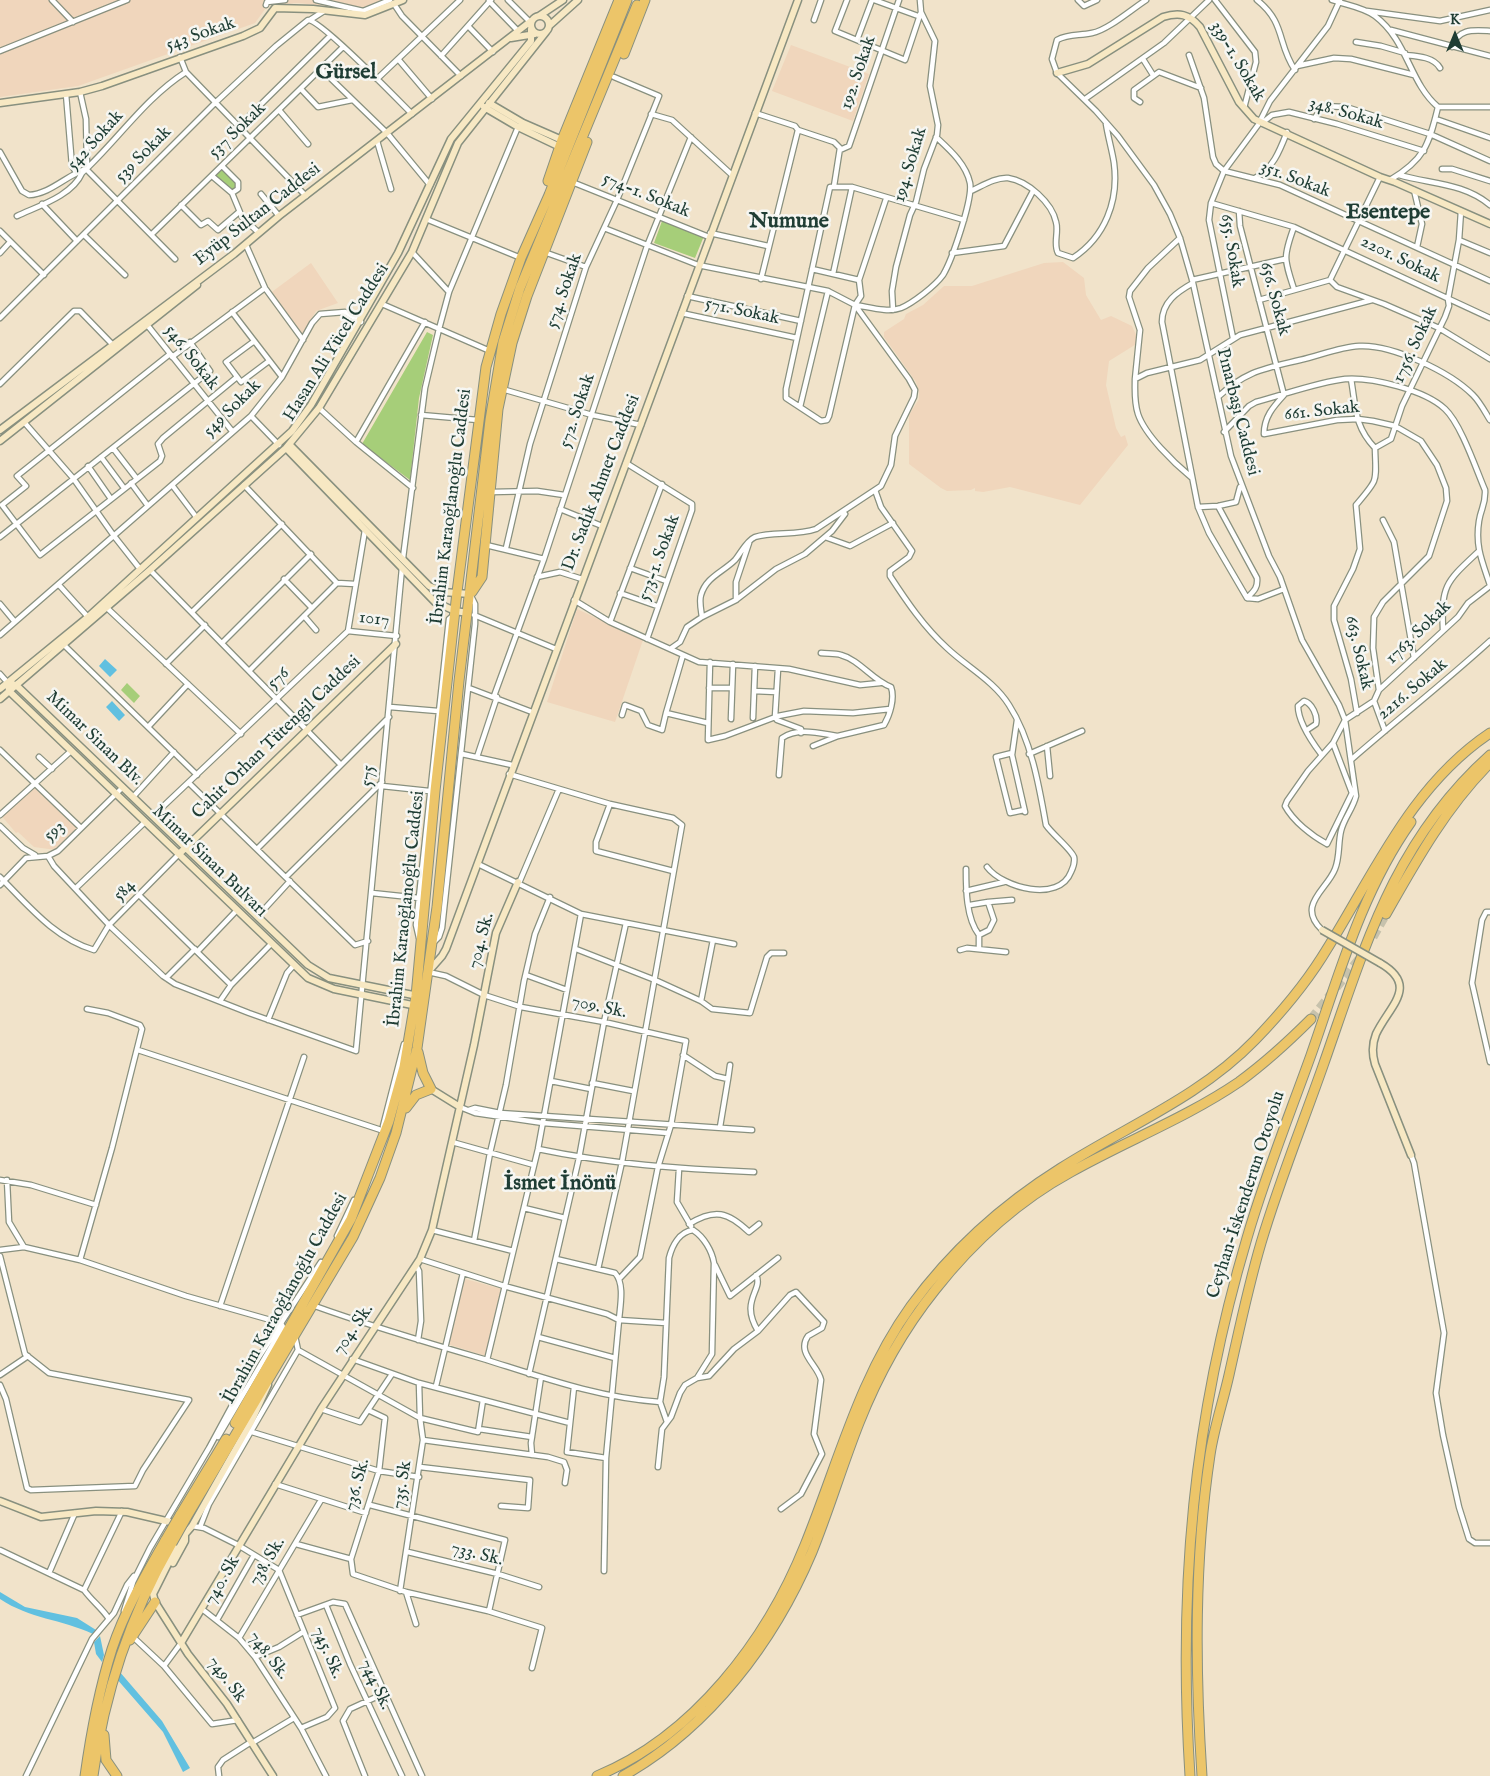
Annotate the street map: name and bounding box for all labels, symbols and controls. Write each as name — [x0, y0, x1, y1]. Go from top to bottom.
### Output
north arrow — [1430, 10, 1480, 60]
text: K — [1450, 11, 1460, 29]
street label: 543 Sokak — [164, 13, 238, 57]
street label: 339-1. Sokak — [1205, 18, 1269, 106]
street label: 192. Sokak — [836, 33, 882, 113]
district label: Gürsel — [316, 60, 376, 86]
street label: 348. Sokak — [1306, 93, 1386, 135]
street label: 537 Sokak — [205, 98, 271, 164]
street label: 542 Sokak — [63, 106, 129, 176]
street label: 539 Sokak — [111, 122, 177, 188]
street label: 194. Sokak — [889, 125, 933, 205]
street label: 351. Sokak — [1257, 157, 1333, 203]
street label: Eyüp Sultan Caddesi — [191, 159, 325, 271]
street label: 574-1. Sokak — [599, 169, 693, 223]
district label: Esentepe — [1346, 200, 1430, 226]
district label: Numune — [749, 209, 829, 235]
street label: 655. Sokak — [1215, 213, 1247, 289]
street label: 2201. Sokak — [1357, 231, 1443, 289]
street label: 574. Sokak — [542, 251, 588, 331]
street label: Hasan Ali Yücel Caddesi — [280, 260, 394, 426]
street label: 656. Sokak — [1254, 260, 1294, 338]
street label: 571. Sokak — [703, 294, 781, 330]
street label: 1756. Sokak — [1389, 303, 1443, 387]
street label: 546. Sokak — [159, 321, 223, 395]
street label: Pınarbaşı Caddesi — [1211, 346, 1263, 478]
street label: 572. Sokak — [555, 371, 601, 451]
street label: 549 Sokak — [200, 376, 266, 442]
street label: İbrahim Karaoğlanoğlu Caddesi — [427, 388, 477, 626]
street label: Dr. Sadık Ahmet Caddesi — [558, 392, 646, 574]
street label: 661. Sokak — [1283, 397, 1361, 427]
street label: 573-1. Sokak — [634, 512, 686, 604]
street label: 1763. Sokak — [1382, 596, 1456, 670]
street label: 1017 — [358, 608, 390, 632]
street label: 663. Sokak — [1339, 614, 1377, 692]
street label: Cahit Orhan Tütengil Caddesi — [188, 652, 366, 824]
street label: 2216. Sokak — [1374, 654, 1452, 726]
street label: 576 — [263, 663, 295, 695]
street label: Mimar Sinan Blv. — [41, 687, 147, 791]
street label: 575 — [357, 764, 381, 788]
street label: İbrahim Karaoğlanoğlu Caddesi — [384, 790, 430, 1028]
street label: Mimar Sinan Bulvarı — [147, 801, 271, 923]
street label: 593 — [40, 817, 70, 847]
street label: 584 — [109, 875, 141, 907]
street label: 704. Sk. — [464, 911, 500, 971]
street label: 709. Sk. — [569, 992, 629, 1024]
street label: Ceyhan-İskenderun Otoyolu — [1203, 1089, 1291, 1301]
district label: İsmet İnönü — [504, 1171, 616, 1197]
street label: İbrahim Karaoğlanoğlu Caddesi — [219, 1190, 353, 1408]
street label: 704. Sk. — [329, 1300, 379, 1360]
street label: 736. Sk. — [341, 1456, 375, 1514]
street label: 735. Sk — [389, 1459, 417, 1511]
street label: 738. Sk. — [245, 1534, 291, 1590]
street label: 733. Sk. — [449, 1538, 505, 1572]
street label: 740. Sk — [200, 1553, 246, 1609]
street label: 745. Sk. — [306, 1624, 348, 1682]
street label: 748. Sk. — [243, 1628, 293, 1684]
street label: 749. Sk — [202, 1653, 250, 1707]
street label: 744 Sk. — [354, 1656, 396, 1714]

